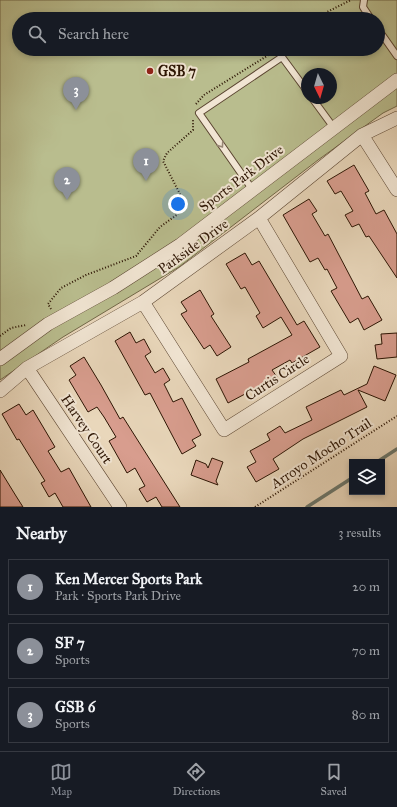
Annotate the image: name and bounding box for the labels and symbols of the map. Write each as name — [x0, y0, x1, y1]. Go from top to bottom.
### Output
place label: GSB 7 — [158, 63, 197, 80]
marker: GSB 7 — [145, 66, 155, 76]
north arrow — [301, 68, 337, 104]
pin: 3 — [63, 77, 89, 110]
street label: Sports Park Drive — [196, 141, 287, 216]
one-way arrow — [216, 141, 224, 148]
pin: 1 — [133, 148, 159, 181]
pin: 2 — [54, 167, 80, 200]
your location — [168, 194, 188, 214]
street label: Parkside Drive — [155, 215, 232, 278]
street label: Curtis Circle — [242, 350, 313, 404]
street label: Harvey Court — [57, 391, 116, 467]
street label: Arroyo Mocho Trail — [267, 414, 375, 493]

